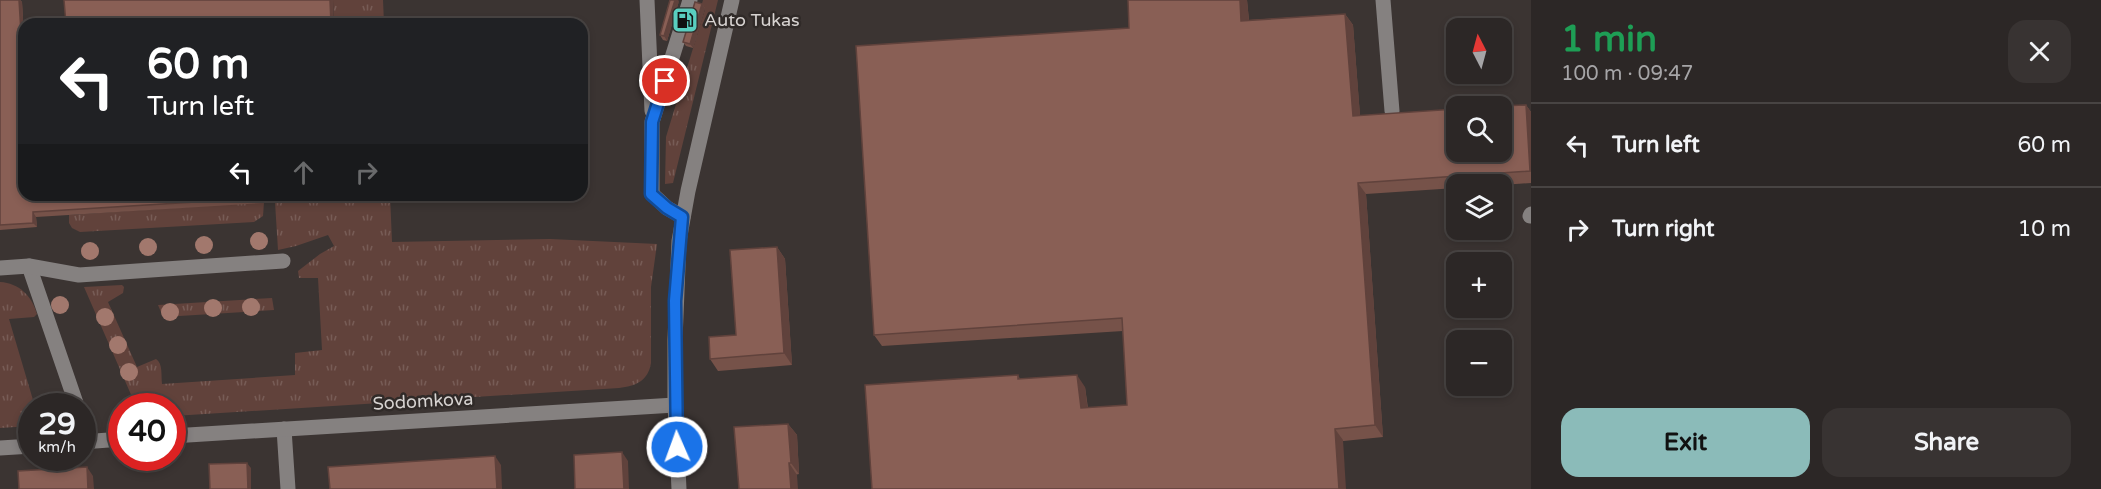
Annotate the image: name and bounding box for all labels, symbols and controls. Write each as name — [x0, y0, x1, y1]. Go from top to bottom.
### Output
fuel station icon: Auto Tukas — [670, 5, 700, 35]
place label: Auto Tukas — [704, 9, 800, 31]
north arrow — [1446, 18, 1512, 84]
map controls — [1446, 18, 1512, 396]
text: 1 min — [1561, 18, 1657, 61]
button: close — [2008, 20, 2071, 83]
text: 60 m — [147, 39, 249, 90]
icon: left — [48, 42, 126, 120]
pin — [639, 55, 690, 106]
text: 100 m · 09:47 — [1561, 62, 1693, 86]
icon: arrive — [648, 64, 681, 97]
text: Turn left — [147, 90, 254, 123]
button: search — [1446, 96, 1512, 162]
icon: left — [1561, 129, 1594, 162]
text: Turn left — [1612, 132, 1700, 158]
text: 60 m — [2017, 132, 2071, 158]
icon: left — [224, 156, 257, 189]
icon: ahead — [287, 156, 320, 189]
icon: right — [350, 156, 383, 189]
button: layers — [1446, 174, 1512, 240]
icon: right — [1561, 213, 1594, 246]
text: Turn right — [1612, 216, 1714, 242]
text: 10 m — [2017, 216, 2071, 242]
button: + — [1446, 252, 1512, 318]
button: − — [1446, 330, 1512, 396]
street label: Sodomkova — [372, 387, 474, 415]
speed limit sign: 40 — [108, 393, 186, 471]
text: 29 — [38, 406, 76, 443]
button: Exit — [1561, 408, 1810, 477]
button: Share — [1822, 408, 2071, 477]
position arrow — [645, 415, 709, 479]
text: km/h — [38, 438, 76, 456]

